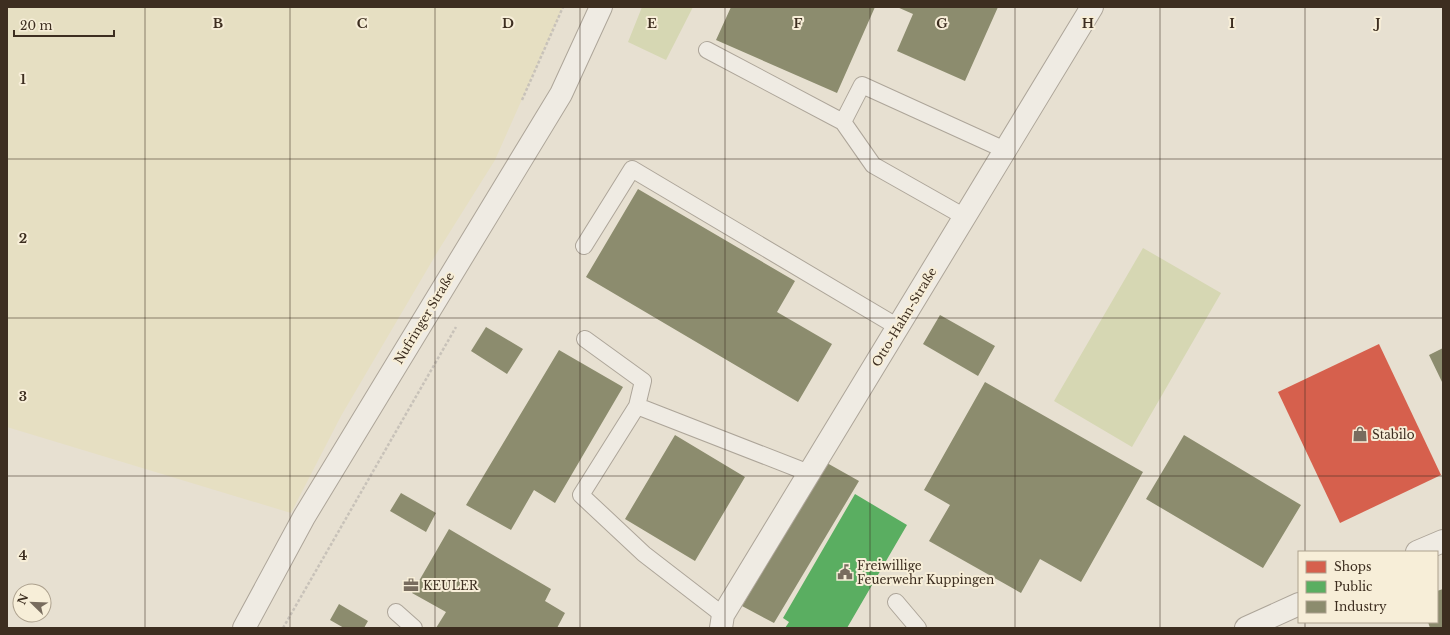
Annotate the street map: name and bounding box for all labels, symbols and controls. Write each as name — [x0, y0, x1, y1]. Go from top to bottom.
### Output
scale bar — [14, 12, 114, 38]
text: B — [213, 15, 223, 32]
text: C — [357, 15, 368, 32]
text: D — [502, 15, 514, 32]
text: E — [647, 15, 657, 32]
text: F — [794, 15, 803, 32]
text: G — [936, 15, 948, 32]
text: H — [1082, 15, 1094, 32]
text: I — [1229, 15, 1235, 32]
text: J — [1372, 15, 1381, 32]
text: 20 m — [20, 18, 52, 33]
text: 1 — [20, 71, 26, 88]
text: 2 — [19, 230, 27, 247]
street label: Otto-Hahn-Straße — [868, 265, 940, 369]
street label: Nufringer Straße — [391, 269, 457, 366]
text: 3 — [19, 388, 27, 405]
shop icon: Stabilo — [1351, 425, 1369, 443]
place label: Stabilo — [1372, 427, 1415, 442]
text: 4 — [19, 547, 28, 564]
legend — [1298, 551, 1438, 623]
place label: Freiwillige Feuerwehr Kuppingen — [857, 558, 994, 587]
text: Shops — [1334, 559, 1371, 574]
public building icon: Freiwillige Feuerwehr Kuppingen — [836, 563, 854, 581]
office icon: KEULER — [402, 576, 420, 594]
place label: KEULER — [423, 578, 479, 593]
text: Public — [1334, 579, 1373, 594]
north arrow — [12, 583, 52, 623]
text: N — [14, 591, 32, 607]
text: Industry — [1334, 599, 1387, 614]

